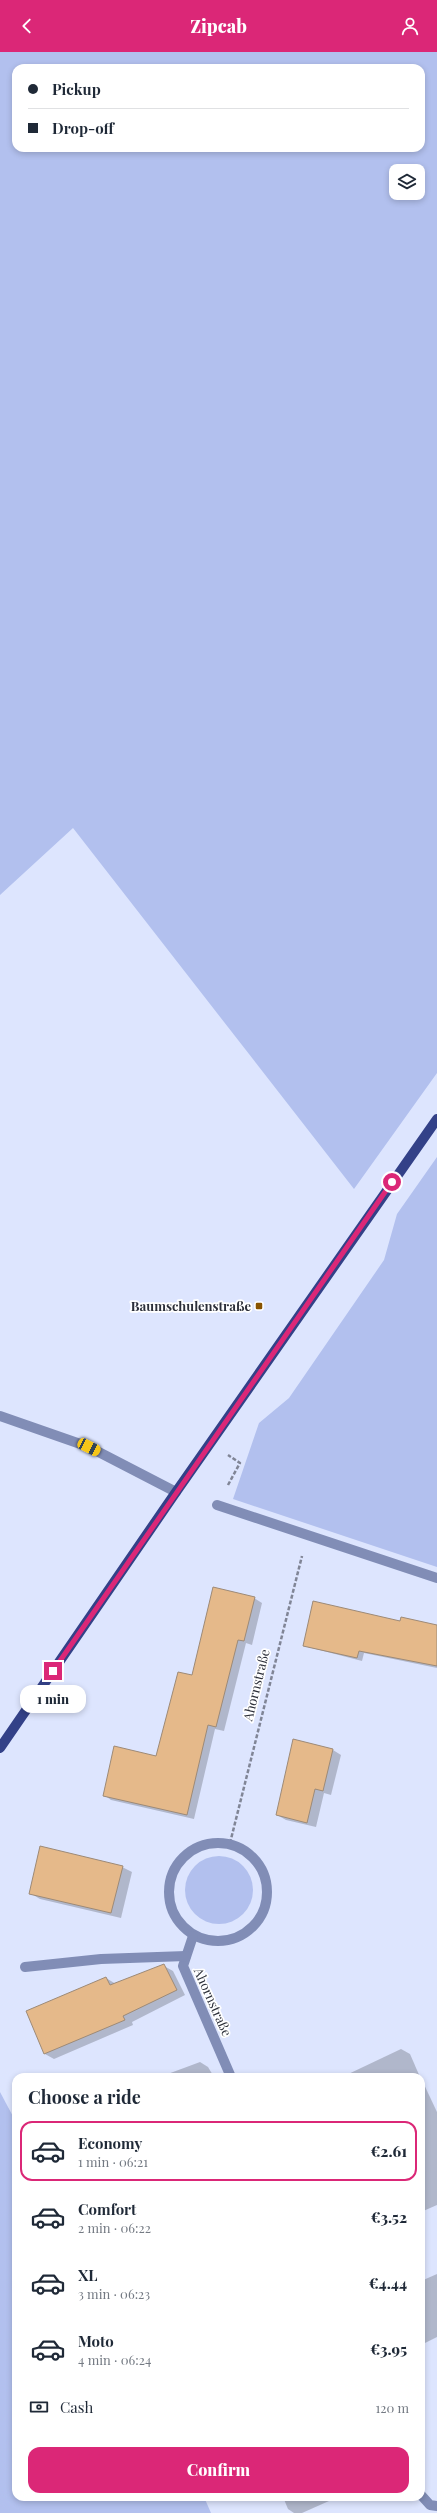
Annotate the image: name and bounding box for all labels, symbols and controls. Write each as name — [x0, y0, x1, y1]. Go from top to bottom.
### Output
text: Zipcab — [190, 14, 247, 38]
icon: back — [16, 15, 38, 37]
icon: person — [399, 15, 421, 37]
text: Pickup — [52, 79, 101, 99]
text: Drop-off — [52, 118, 114, 138]
map controls — [389, 164, 425, 200]
button: layers — [389, 164, 425, 200]
route start — [383, 1173, 401, 1191]
place label: Baumschulenstraße — [131, 1297, 251, 1314]
marker: Baumschulenstraße — [254, 1301, 264, 1311]
car — [76, 1436, 102, 1458]
street label: Ahornstraße — [238, 1647, 273, 1723]
route end — [44, 1662, 62, 1680]
callout: 1 min — [20, 1685, 86, 1713]
text: 1 min — [37, 1690, 69, 1707]
street label: Ahornstraße — [190, 1964, 236, 2039]
text: Choose a ride — [28, 2085, 141, 2109]
icon: car — [30, 2133, 66, 2169]
text: Economy — [78, 2133, 142, 2153]
text: €2.61 — [370, 2141, 407, 2161]
text: 1 min · 06:21 — [78, 2153, 148, 2170]
icon: car — [30, 2199, 66, 2235]
text: Comfort — [78, 2199, 136, 2219]
text: €3.52 — [371, 2207, 407, 2227]
text: 2 min · 06:22 — [78, 2219, 151, 2236]
icon: car — [30, 2265, 66, 2301]
text: XL — [78, 2265, 98, 2285]
text: €4.44 — [369, 2273, 407, 2293]
text: 3 min · 06:23 — [78, 2285, 150, 2302]
icon: car — [30, 2331, 66, 2367]
text: Moto — [78, 2331, 114, 2351]
text: €3.95 — [370, 2339, 407, 2359]
text: 4 min · 06:24 — [78, 2351, 151, 2368]
icon: cash — [28, 2396, 50, 2418]
text: Cash — [60, 2397, 93, 2417]
text: 120 m — [375, 2399, 409, 2416]
button: Confirm — [28, 2447, 409, 2493]

